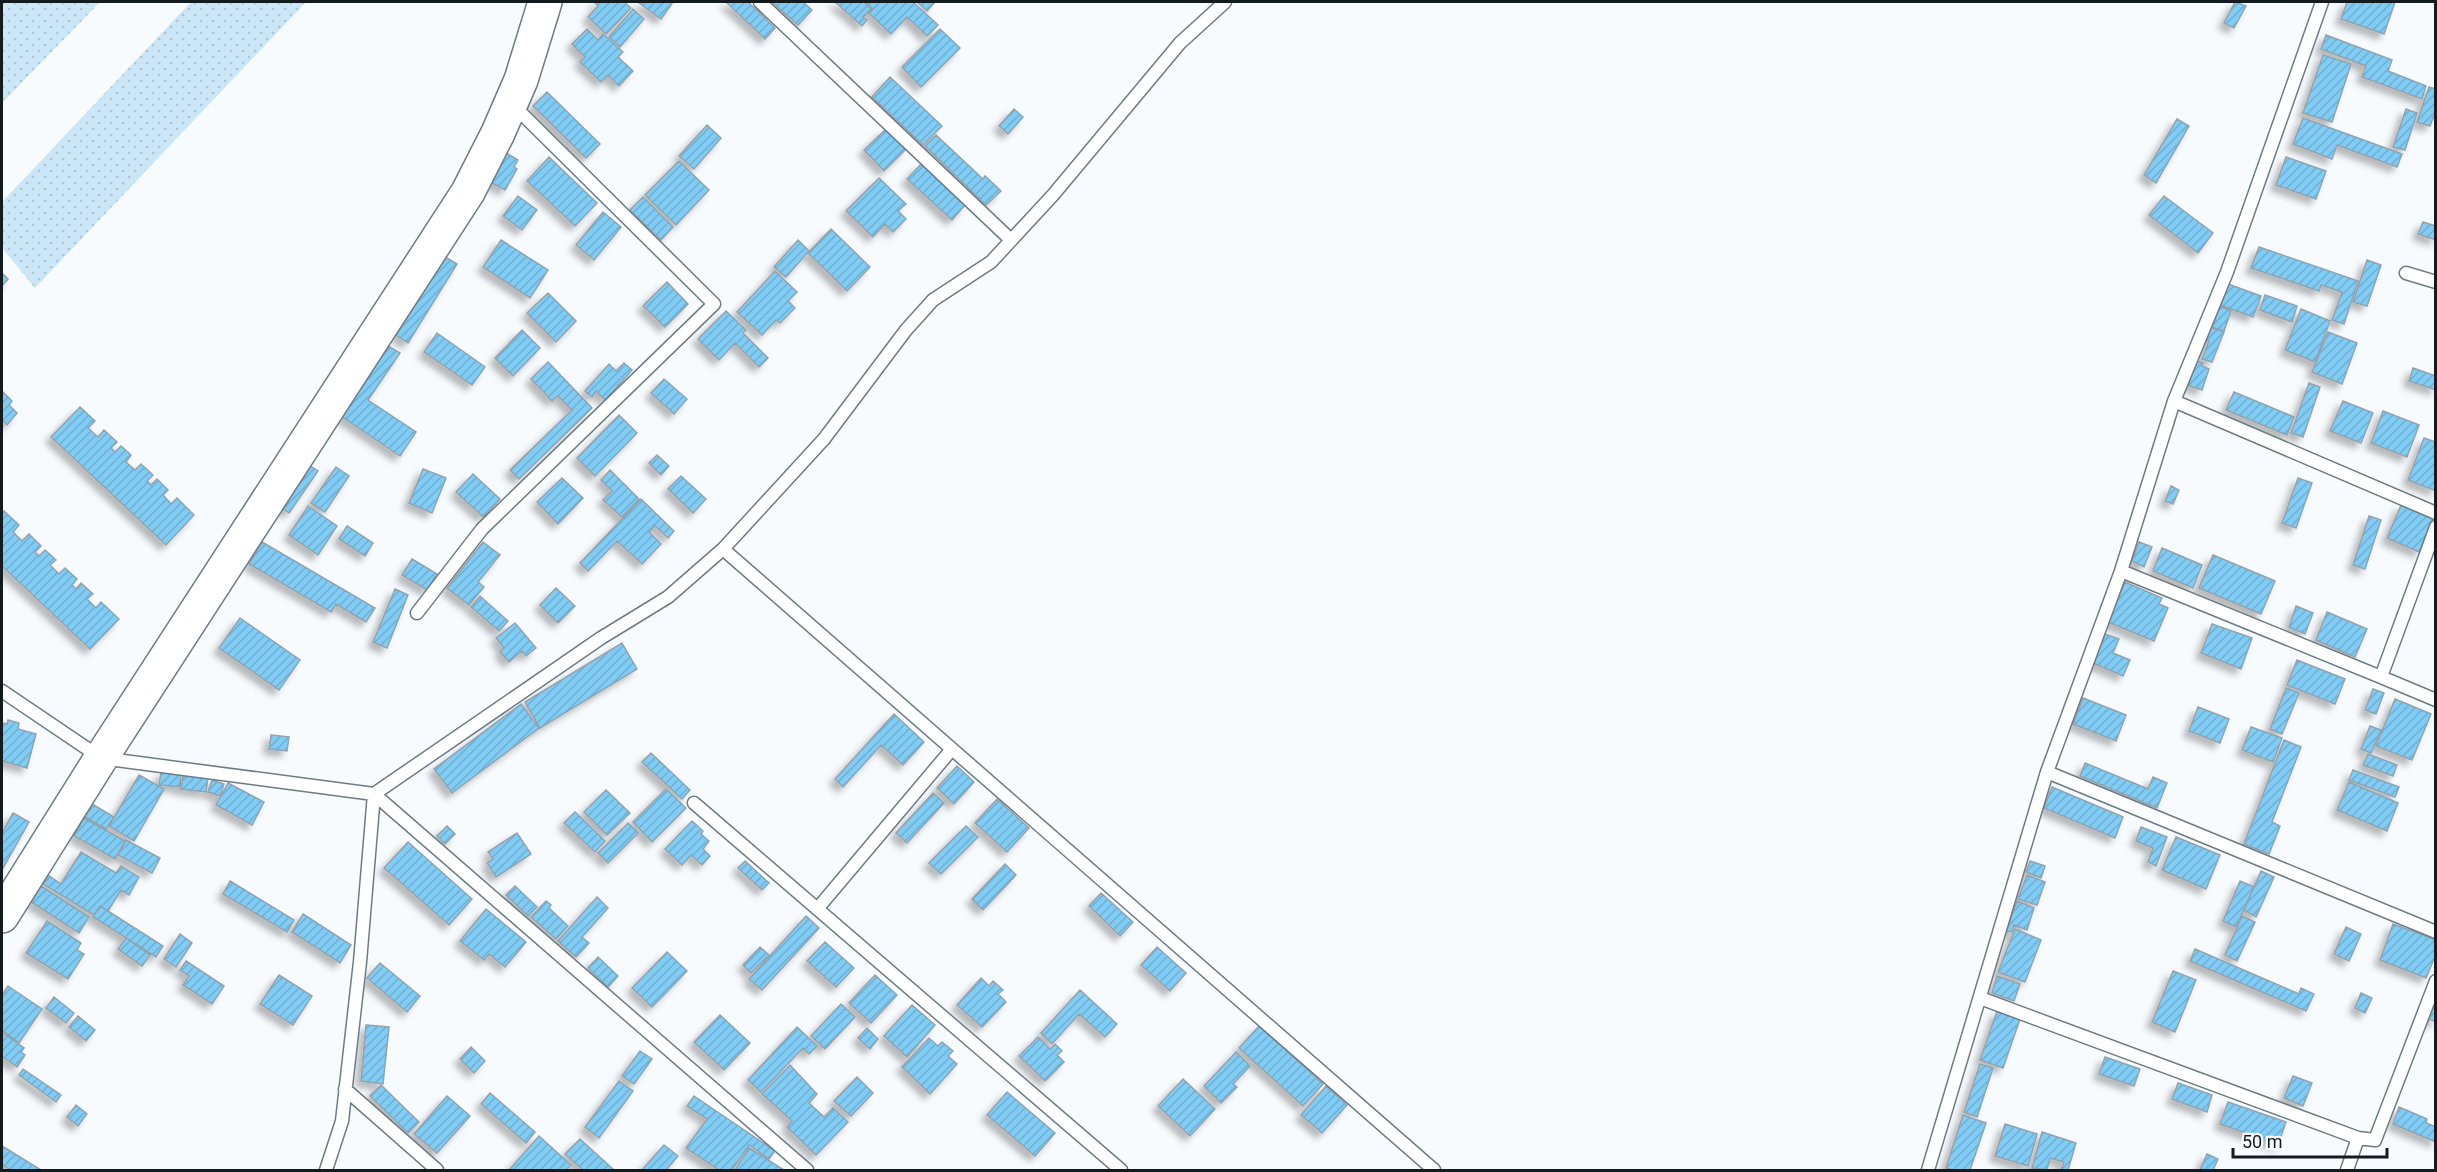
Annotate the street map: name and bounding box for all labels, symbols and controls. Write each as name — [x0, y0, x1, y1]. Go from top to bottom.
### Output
scale bar — [2233, 1121, 2388, 1159]
text: 50 m — [2242, 1131, 2282, 1152]

